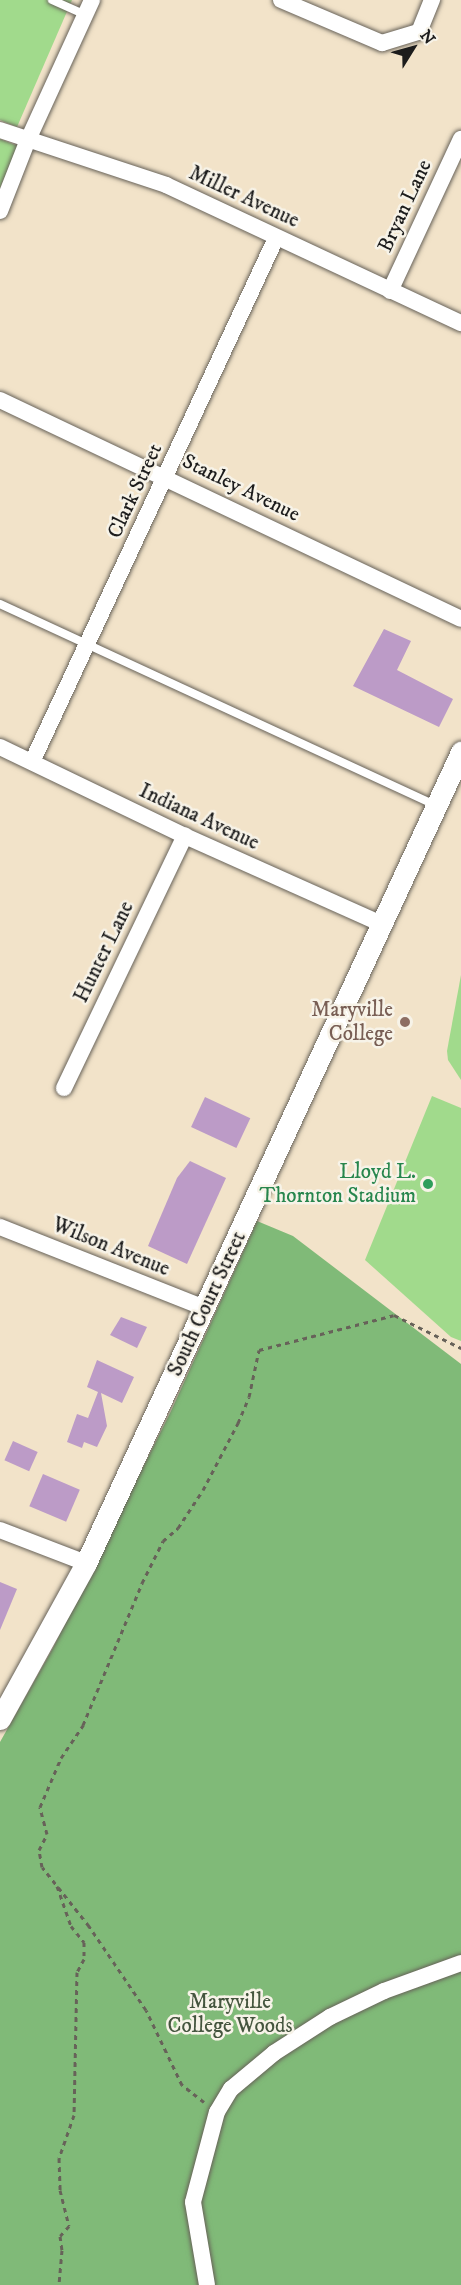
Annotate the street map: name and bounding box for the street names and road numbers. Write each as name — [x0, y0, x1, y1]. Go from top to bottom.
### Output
street label: Bryan Lane — [373, 156, 437, 256]
street label: Miller Avenue — [185, 160, 303, 234]
street label: Clark Street — [102, 440, 168, 542]
street label: Stanley Avenue — [178, 449, 304, 527]
street label: Indiana Avenue — [135, 778, 263, 856]
street label: Hunter Lane — [69, 897, 139, 1007]
street label: Wilson Avenue — [49, 1212, 173, 1282]
street label: South Court Street — [162, 1228, 252, 1380]

